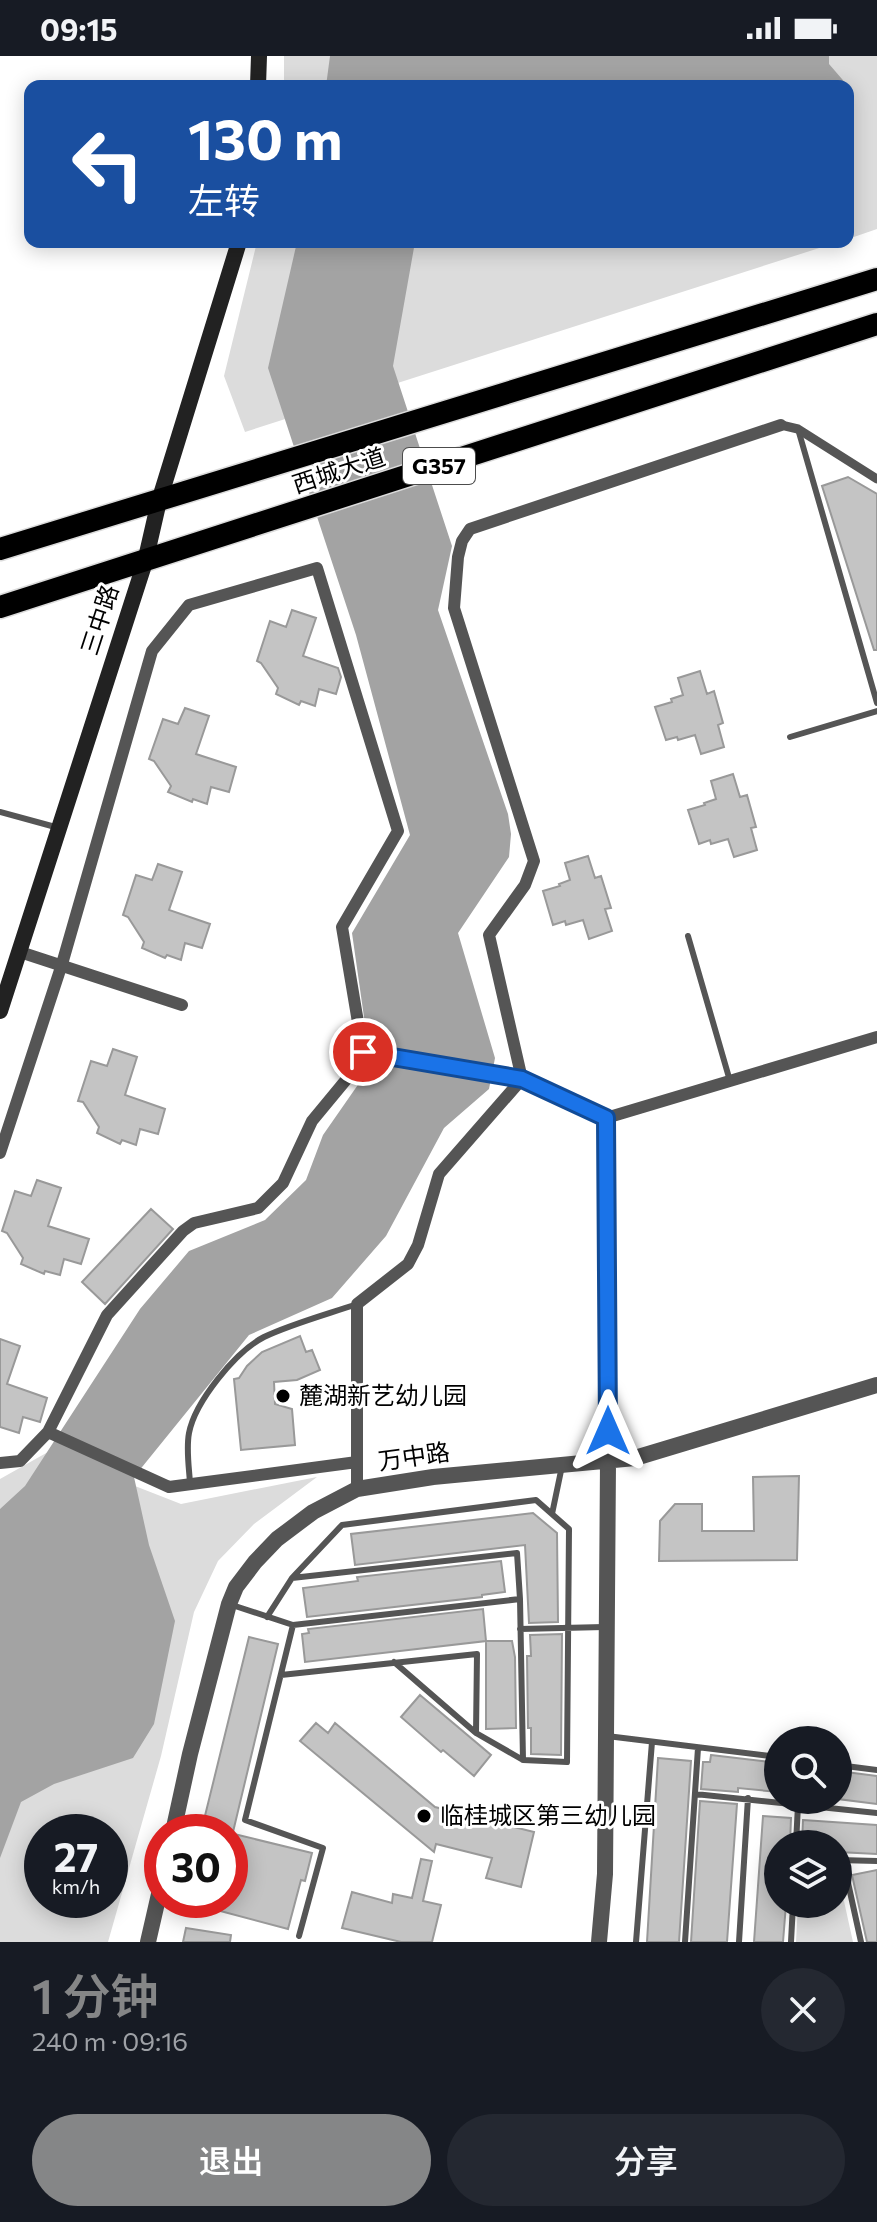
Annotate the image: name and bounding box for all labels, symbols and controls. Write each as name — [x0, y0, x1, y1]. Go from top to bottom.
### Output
text: 09:15 — [40, 10, 117, 47]
text: 130 m — [188, 103, 343, 172]
icon: left — [56, 112, 160, 216]
text: 左转 — [188, 177, 260, 221]
street label: 西城大道 — [288, 441, 389, 498]
road number: G357 — [403, 448, 475, 484]
street label: 三中路 — [74, 581, 123, 658]
pin — [329, 1018, 397, 1086]
icon: arrive — [341, 1030, 385, 1074]
place label: 麓湖新艺幼儿园 — [299, 1380, 467, 1409]
marker: 麓湖新艺幼儿园 — [274, 1387, 292, 1405]
position arrow — [566, 1389, 650, 1473]
street label: 万中路 — [376, 1436, 451, 1475]
map controls — [764, 1726, 852, 1918]
button: search — [764, 1726, 852, 1814]
place label: 临桂城区第三幼儿园 — [440, 1800, 656, 1829]
marker: 临桂城区第三幼儿园 — [415, 1807, 433, 1825]
speed limit sign: 30 — [144, 1814, 248, 1918]
button: layers — [764, 1830, 852, 1918]
text: 27 — [54, 1831, 98, 1880]
text: km/h — [52, 1874, 100, 1898]
text: 1 分钟 — [32, 1965, 159, 2024]
button: close — [761, 1968, 845, 2052]
text: 240 m · 09:16 — [32, 2025, 188, 2056]
button: 退出 — [32, 2114, 431, 2206]
button: 分享 — [447, 2114, 845, 2206]

